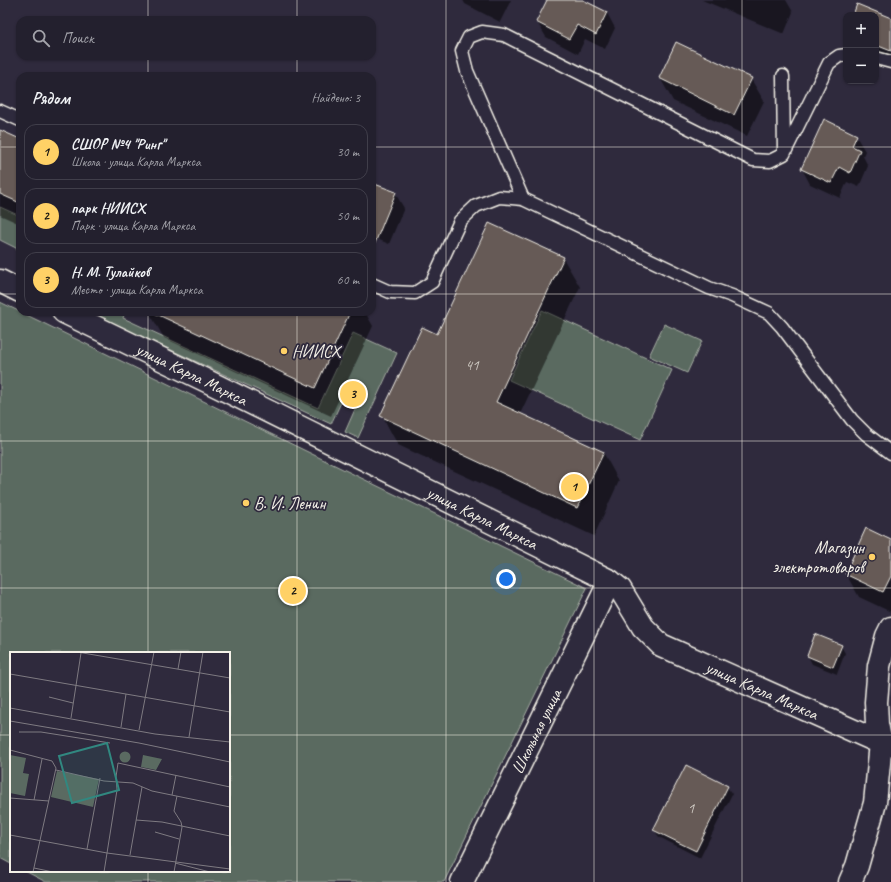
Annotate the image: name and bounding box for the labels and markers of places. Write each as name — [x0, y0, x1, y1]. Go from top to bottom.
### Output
place label: НИИСХ — [292, 341, 343, 362]
marker: НИИСХ — [279, 346, 289, 356]
pin: 3 — [340, 379, 366, 409]
pin: 1 — [561, 472, 587, 502]
place label: В. И. Ленин — [254, 493, 326, 514]
marker: В. И. Ленин — [241, 498, 251, 508]
place label: Магазин электротоваров — [773, 537, 867, 578]
marker: Магазин электротоваров — [867, 552, 877, 562]
pin: 2 — [280, 576, 306, 606]

